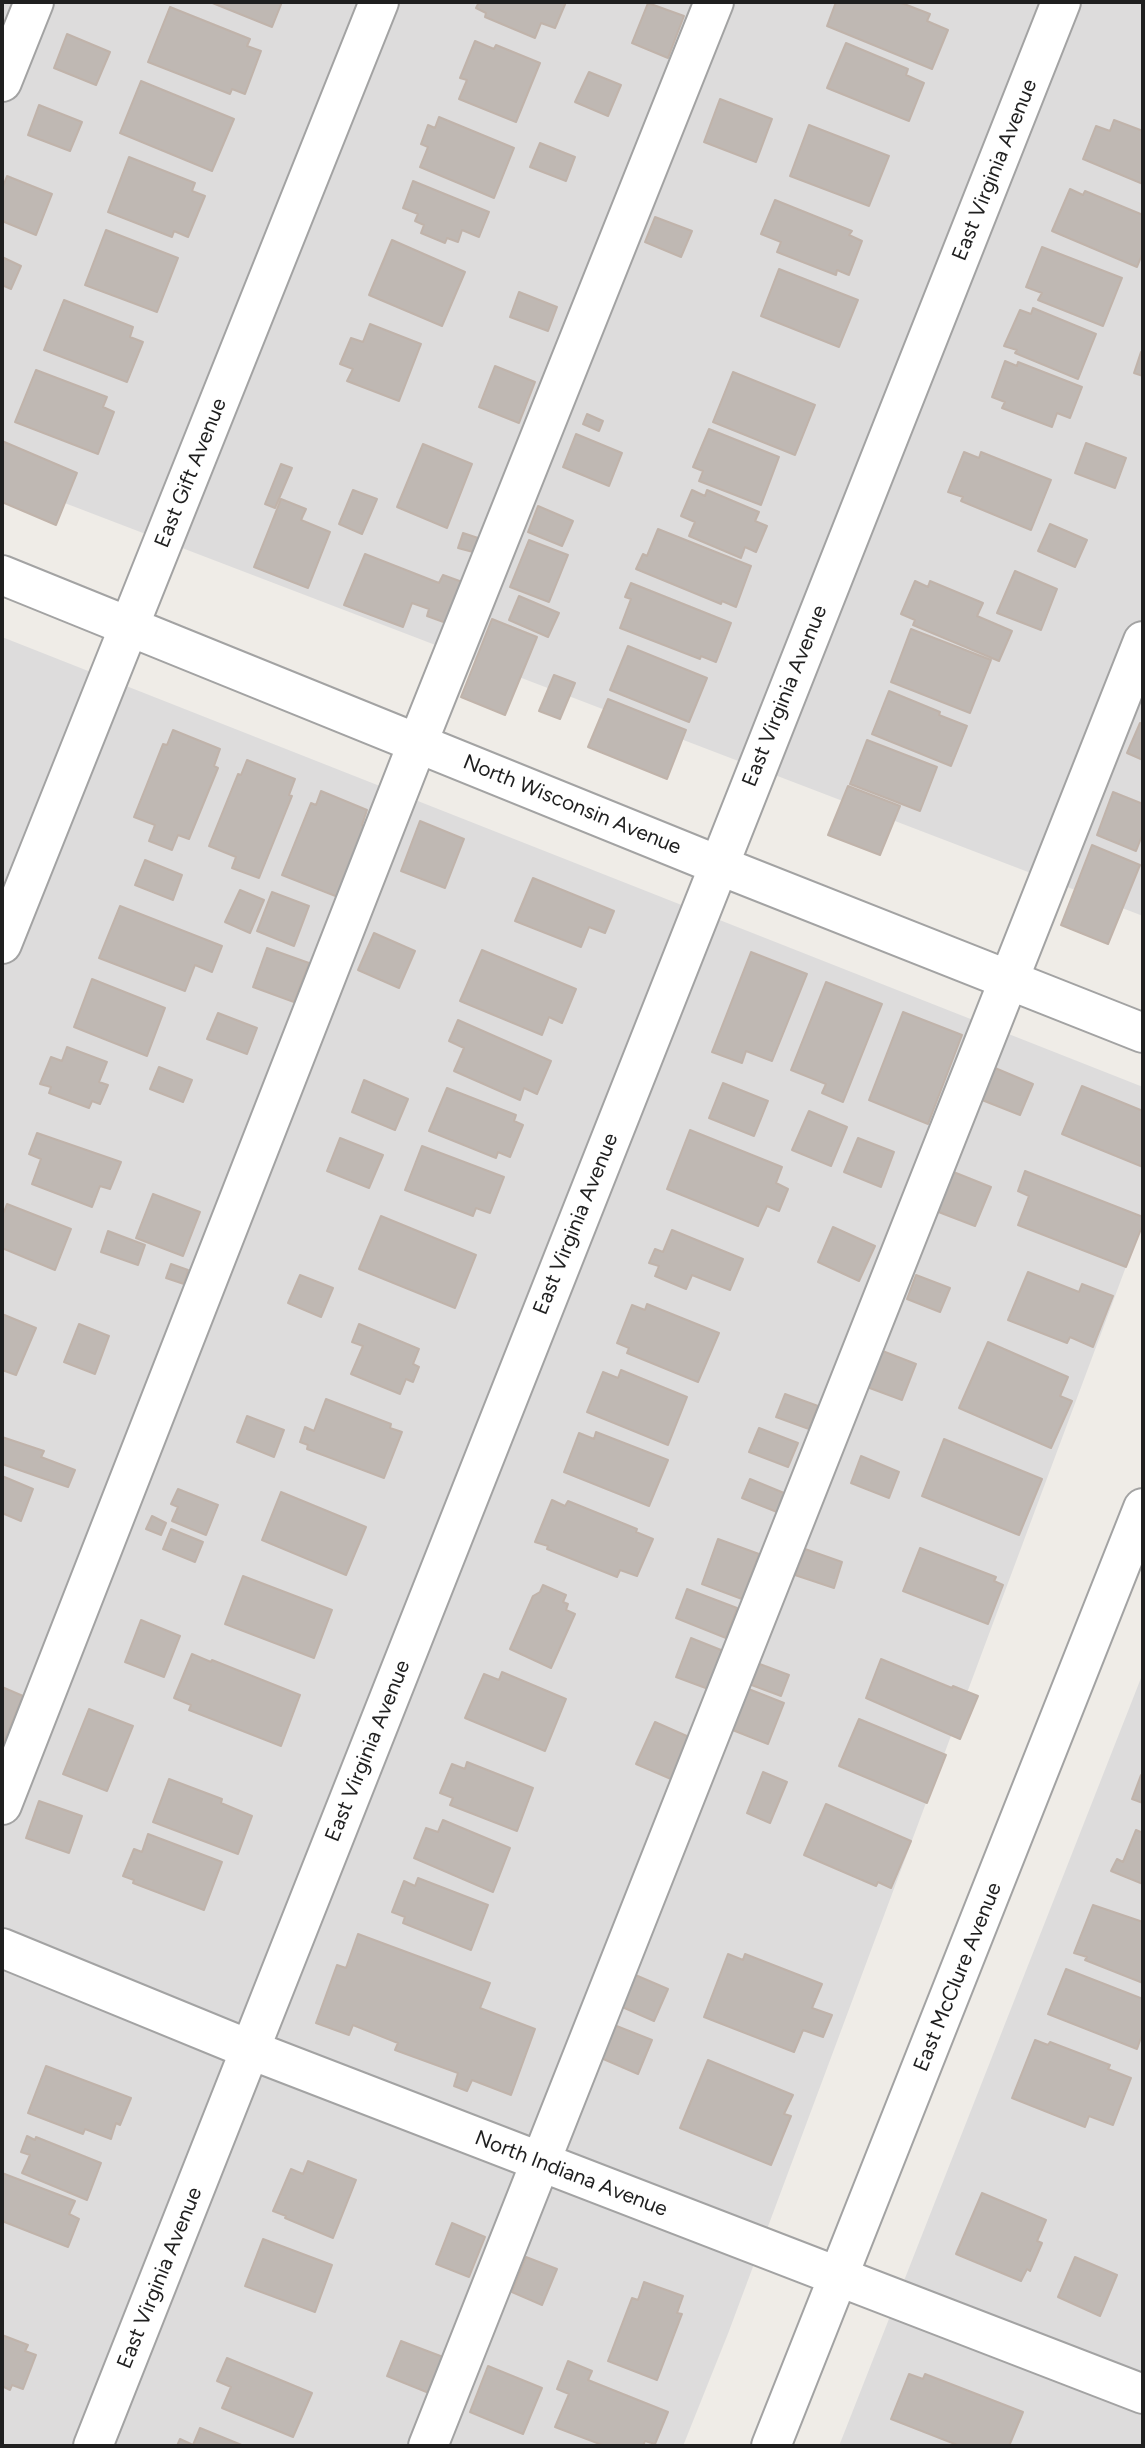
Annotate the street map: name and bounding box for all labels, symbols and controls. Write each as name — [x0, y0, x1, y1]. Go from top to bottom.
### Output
street label: East Virginia Avenue — [947, 76, 1043, 264]
street label: East Gift Avenue — [150, 395, 232, 551]
street label: East Virginia Avenue — [737, 602, 833, 790]
street label: North Wisconsin Avenue — [459, 750, 685, 860]
street label: East Virginia Avenue — [528, 1130, 624, 1318]
street label: East Virginia Avenue — [320, 1657, 416, 1845]
street label: East McClure Avenue — [909, 1879, 1007, 2075]
street label: North Indiana Avenue — [471, 2126, 671, 2222]
street label: East Virginia Avenue — [112, 2184, 208, 2372]

